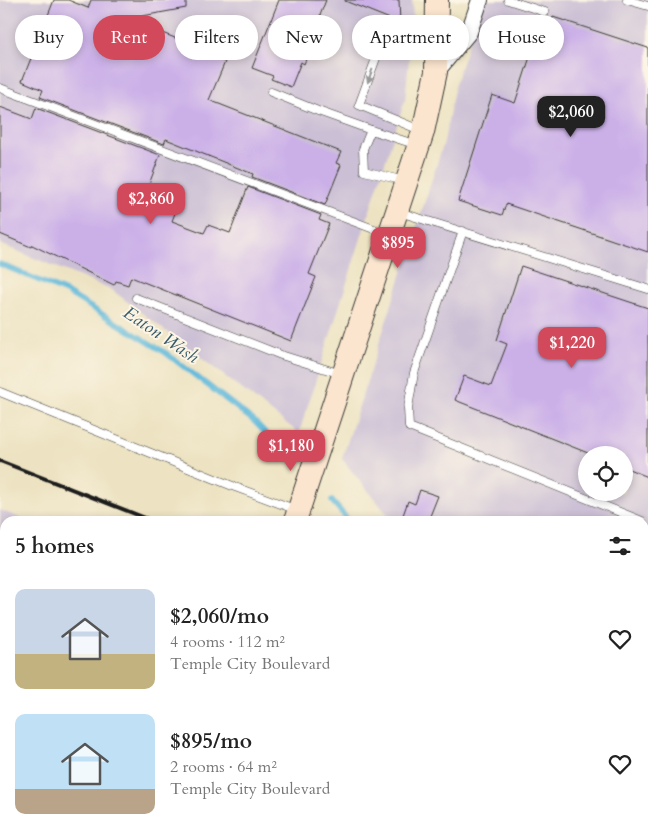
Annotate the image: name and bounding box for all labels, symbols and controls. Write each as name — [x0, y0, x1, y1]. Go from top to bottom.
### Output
chip: Buy — [15, 15, 83, 60]
chip: Rent — [93, 15, 165, 60]
chip: Filters — [175, 15, 258, 60]
chip: New — [268, 15, 342, 60]
chip: Apartment — [352, 15, 469, 60]
chip: House — [479, 15, 564, 60]
one-way arrow — [366, 69, 374, 84]
pin: $2,060 — [530, 96, 612, 138]
text: $2,060 — [548, 101, 594, 123]
pin: $2,860 — [110, 182, 192, 225]
text: $2,860 — [128, 188, 174, 210]
pin: $895 — [368, 226, 428, 269]
text: $895 — [382, 232, 414, 254]
water label: Eaton Wash — [118, 301, 204, 370]
pin: $1,220 — [531, 326, 613, 369]
text: $1,220 — [549, 332, 595, 354]
pin: $1,180 — [250, 430, 332, 472]
text: $1,180 — [268, 435, 314, 457]
map controls — [578, 446, 633, 501]
button: locate — [578, 446, 633, 501]
text: 5 homes — [15, 532, 94, 561]
icon: filters — [606, 532, 634, 560]
text: $2,060/mo — [170, 602, 269, 631]
icon: home — [55, 609, 115, 669]
icon: heart — [606, 625, 634, 653]
text: 4 rooms · 112 m² — [170, 631, 285, 653]
text: Temple City Boulevard — [170, 653, 330, 675]
text: $895/mo — [170, 727, 252, 756]
icon: home — [55, 734, 115, 794]
icon: heart — [606, 750, 634, 778]
text: 2 rooms · 64 m² — [170, 756, 277, 778]
text: Temple City Boulevard — [170, 778, 330, 800]

